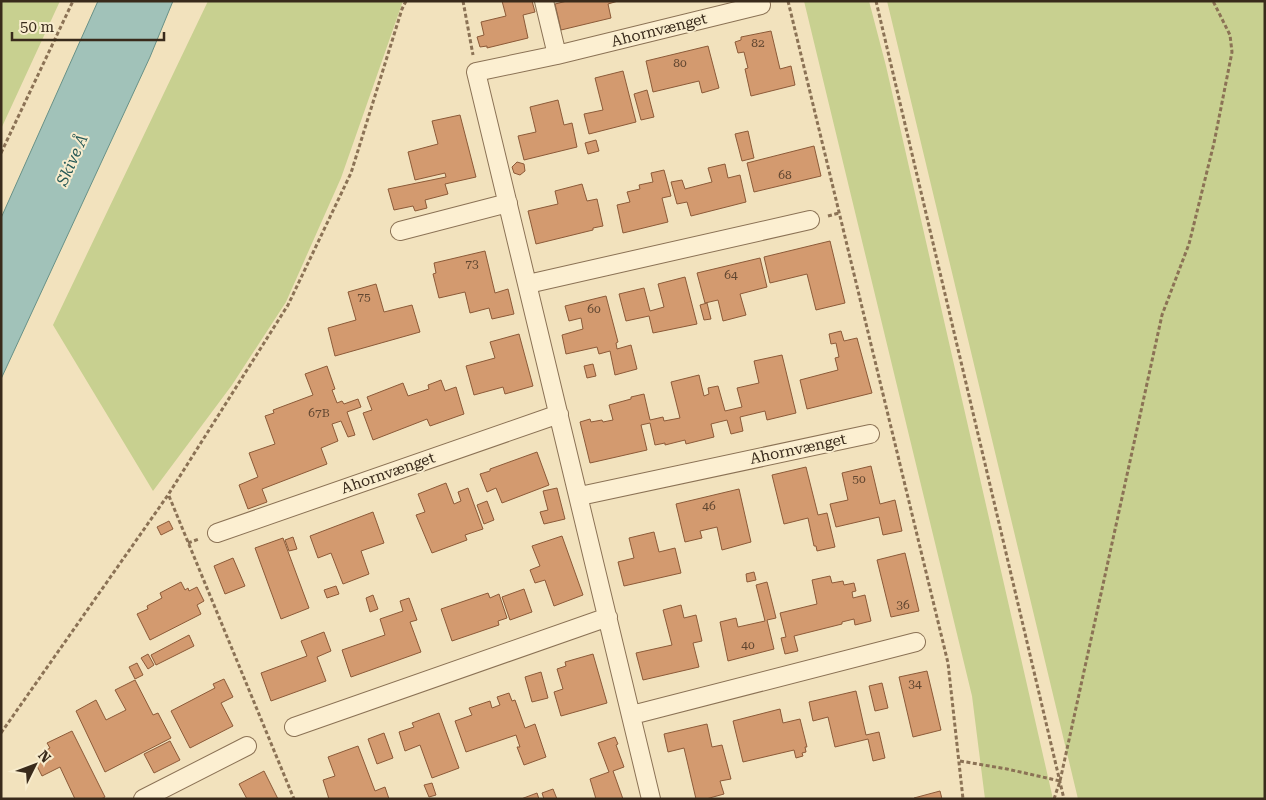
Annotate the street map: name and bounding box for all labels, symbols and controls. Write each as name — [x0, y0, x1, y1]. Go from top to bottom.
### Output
street label: Ahornvænget — [609, 9, 709, 51]
scale bar — [12, 10, 165, 42]
text: 50 m — [20, 18, 55, 36]
house number: 82 — [751, 36, 765, 50]
house number: 80 — [673, 56, 687, 70]
water label: Skive Å — [52, 131, 92, 190]
house number: 68 — [778, 168, 792, 182]
house number: 73 — [465, 257, 479, 271]
house number: 64 — [724, 268, 738, 282]
house number: 75 — [357, 290, 371, 304]
house number: 60 — [587, 302, 601, 316]
house number: 67B — [308, 406, 330, 420]
street label: Ahornvænget — [748, 430, 848, 468]
street label: Ahornvænget — [339, 448, 438, 497]
house number: 50 — [852, 472, 866, 486]
house number: 46 — [702, 499, 716, 513]
house number: 36 — [896, 598, 910, 612]
house number: 40 — [741, 638, 755, 652]
house number: 34 — [908, 677, 922, 691]
north arrow — [10, 740, 60, 790]
text: N — [35, 747, 54, 766]

